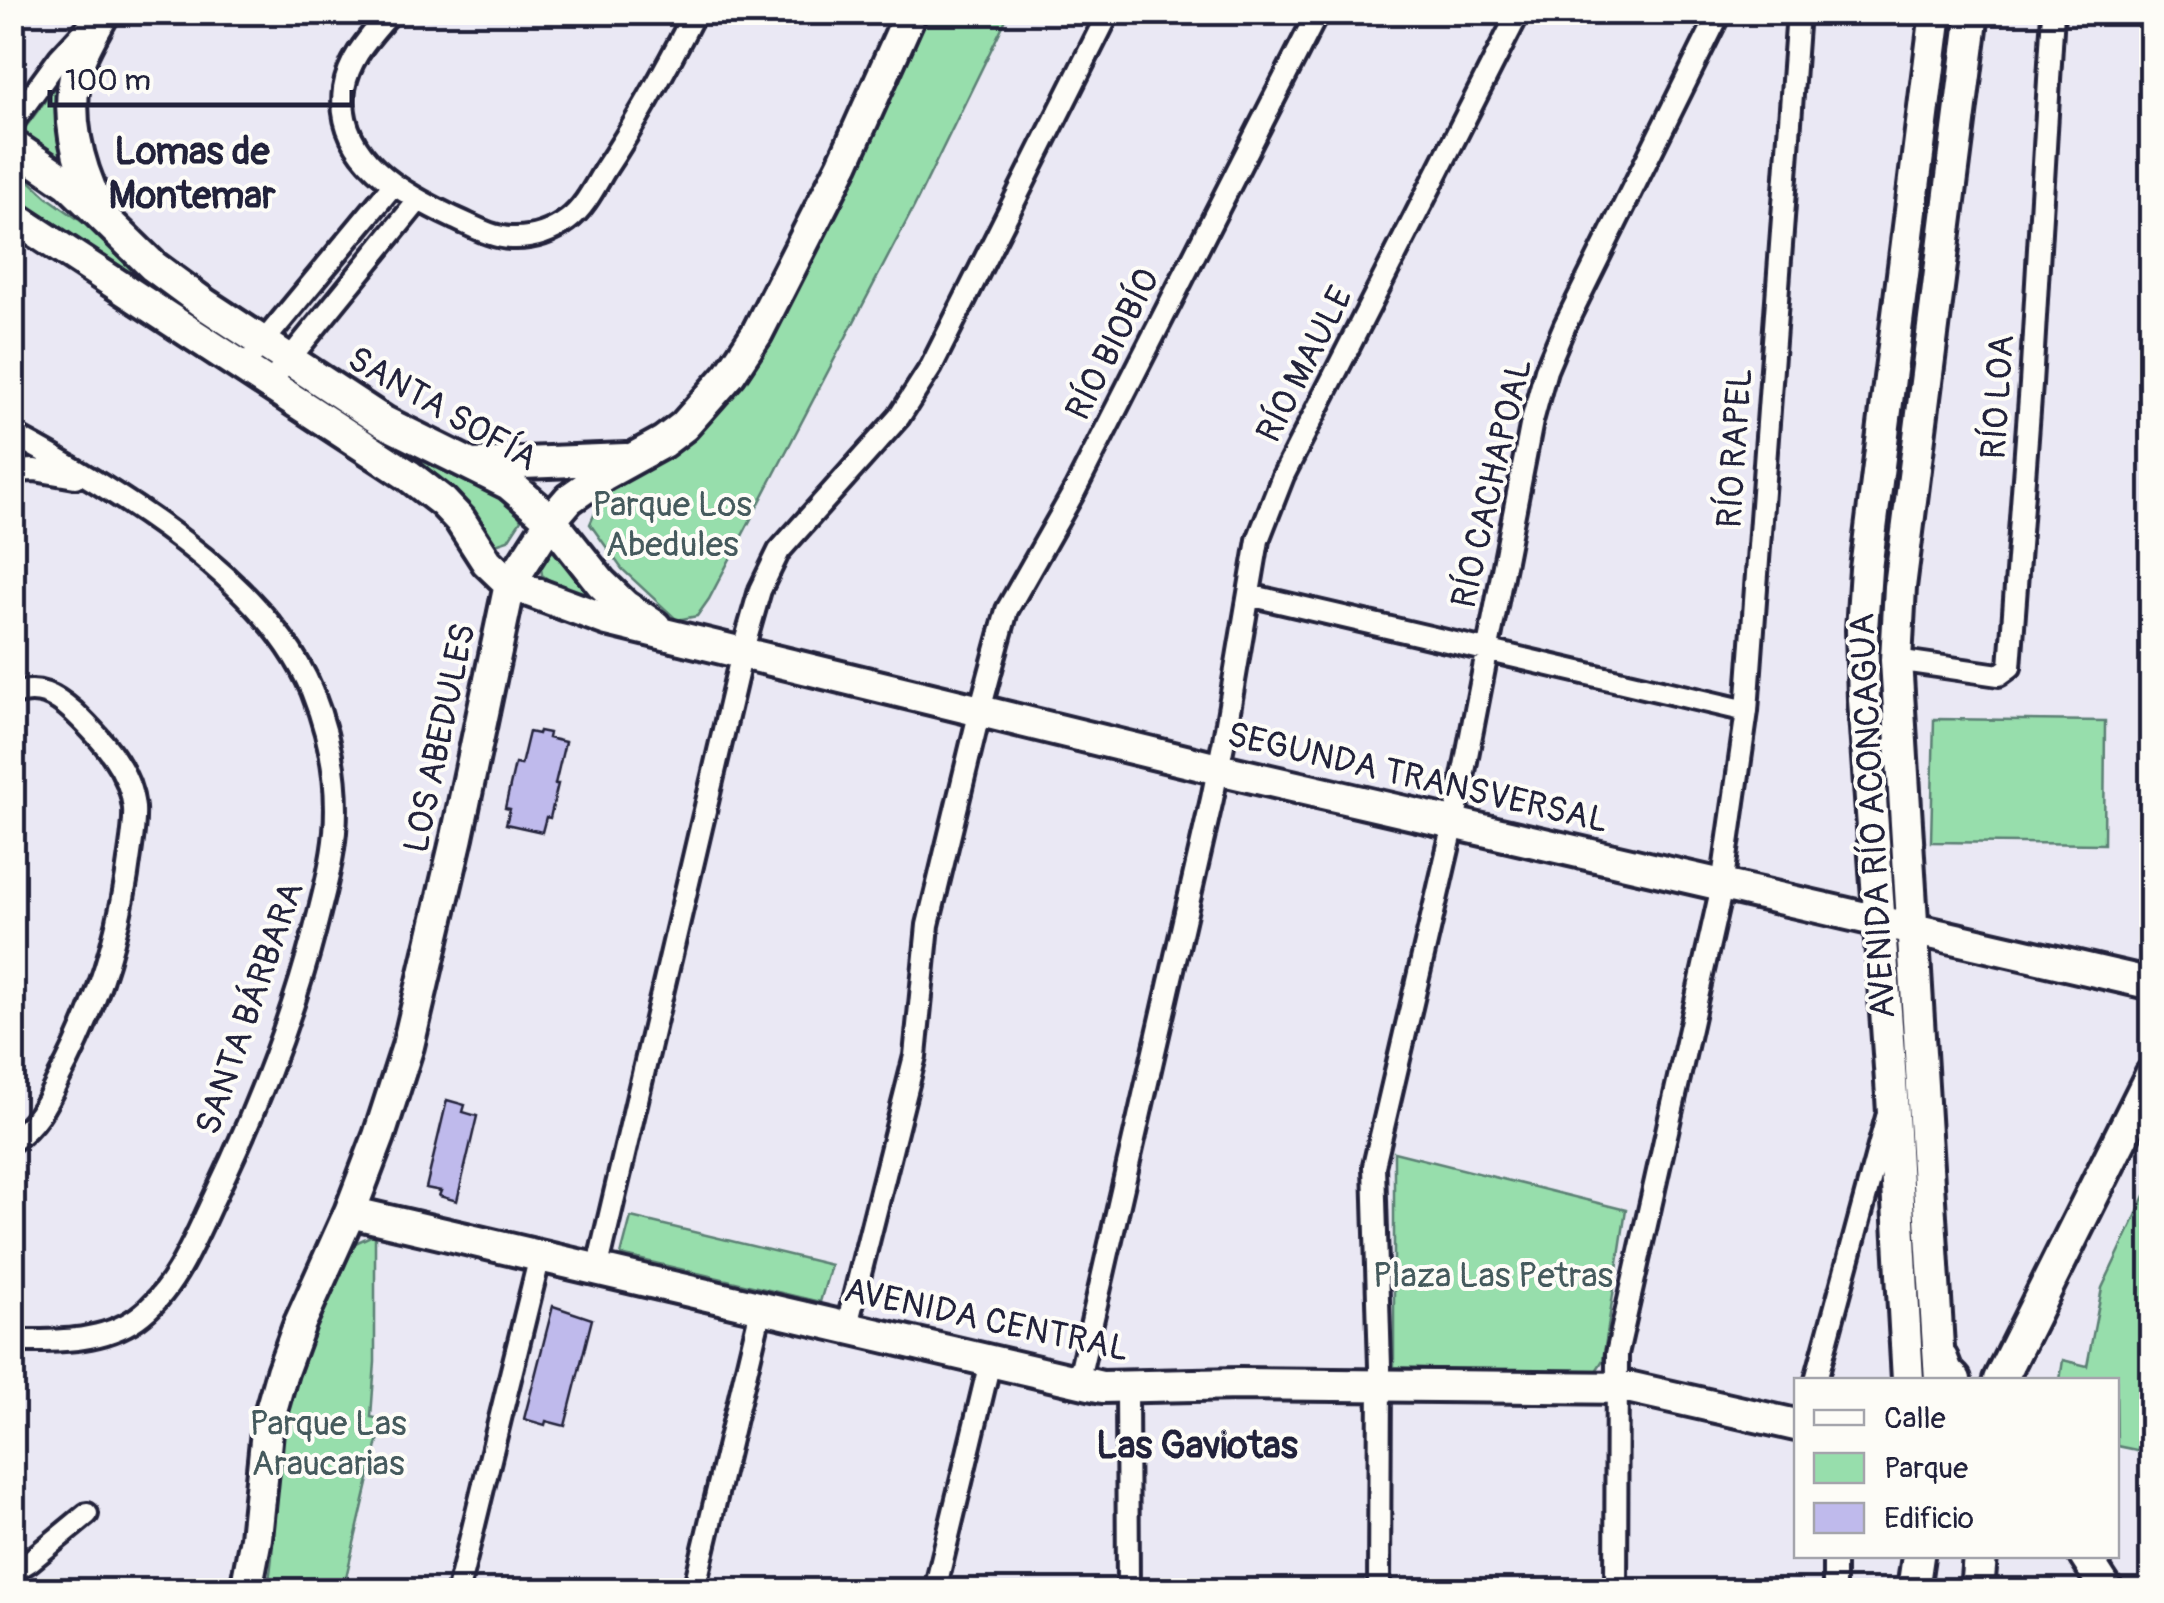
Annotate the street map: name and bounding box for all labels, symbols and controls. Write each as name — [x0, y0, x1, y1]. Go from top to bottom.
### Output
scale bar — [50, 45, 352, 107]
text: 100 m — [65, 62, 151, 99]
district label: Lomas de Montemar — [108, 128, 276, 220]
street label: RÍO BIOBÍO — [1056, 261, 1170, 427]
street label: RÍO MAULE — [1247, 279, 1363, 450]
street label: RÍO LOA — [1972, 333, 2024, 461]
street label: SANTA SOFÍA — [340, 337, 545, 481]
street label: RÍO CACHAPOAL — [1442, 354, 1542, 612]
street label: RÍO RAPEL — [1707, 367, 1763, 530]
park label: Parque Los Abedules — [592, 483, 752, 567]
street label: AVENIDA RÍO ACONCAGUA — [1840, 612, 1906, 1020]
street label: LOS ABEDULES — [394, 620, 486, 857]
street label: SEGUNDA TRANSVERSAL — [1223, 713, 1613, 843]
street label: SANTA BÁRBARA — [186, 876, 314, 1141]
park label: Plaza Las Petras — [1373, 1254, 1614, 1298]
street label: AVENIDA CENTRAL — [840, 1268, 1133, 1372]
legend — [1794, 1378, 2119, 1558]
text: Calle — [1884, 1400, 1946, 1437]
park label: Parque Las Araucarias — [249, 1402, 407, 1486]
district label: Las Gaviotas — [1096, 1422, 1298, 1470]
text: Parque — [1884, 1450, 1968, 1487]
text: Edificio — [1884, 1500, 1974, 1537]

